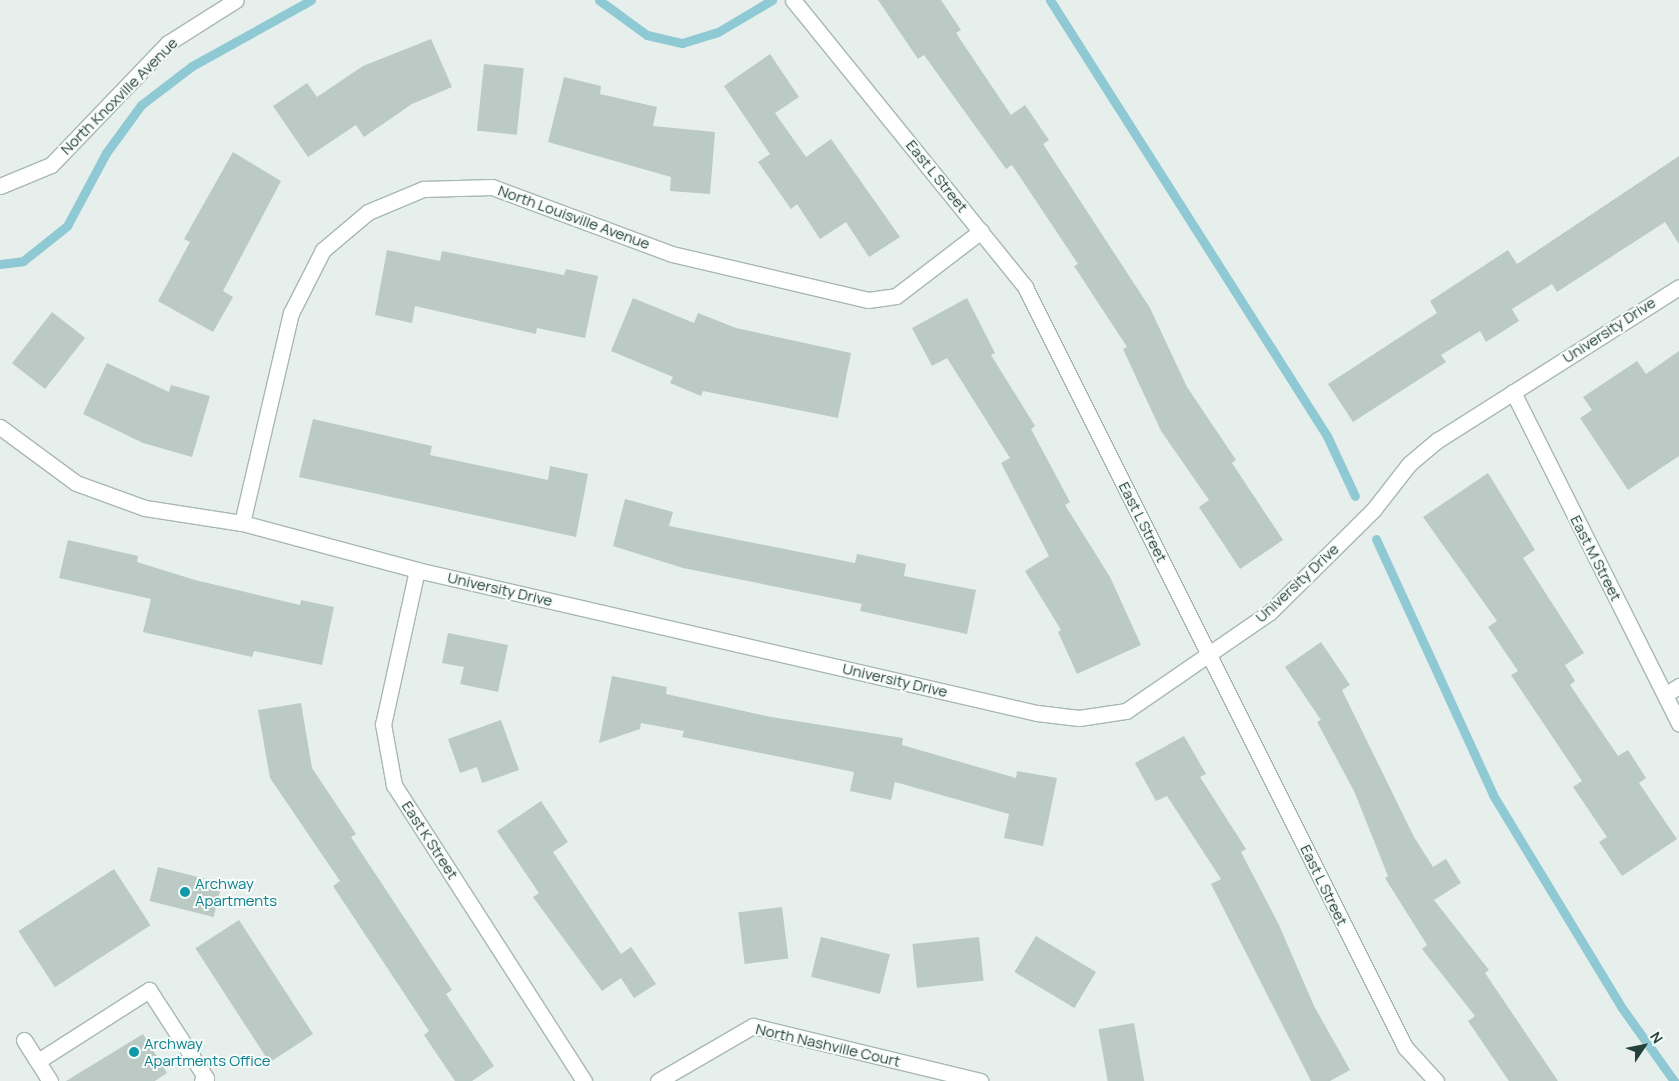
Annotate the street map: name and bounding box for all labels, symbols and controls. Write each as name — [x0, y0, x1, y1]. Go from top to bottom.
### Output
street label: North Knoxville Avenue — [57, 34, 181, 158]
street label: East L Street — [902, 136, 972, 216]
street label: North Louisville Avenue — [496, 181, 652, 253]
street label: University Drive — [1559, 293, 1659, 367]
street label: East L Street — [1115, 478, 1171, 566]
street label: East M Street — [1567, 512, 1625, 604]
street label: University Drive — [1252, 540, 1342, 626]
street label: University Drive — [446, 568, 554, 610]
street label: University Drive — [841, 659, 949, 701]
street label: East K Street — [398, 797, 462, 883]
street label: East L Street — [1297, 841, 1351, 929]
place label: Archway Apartments — [195, 874, 277, 909]
marker: Archway Apartments — [179, 886, 191, 898]
street label: North Nashville Court — [754, 1020, 902, 1070]
north arrow — [1619, 1021, 1669, 1071]
text: N — [1646, 1028, 1668, 1047]
place label: Archway Apartments Office — [144, 1034, 270, 1069]
marker: Archway Apartments Office — [128, 1046, 140, 1058]

